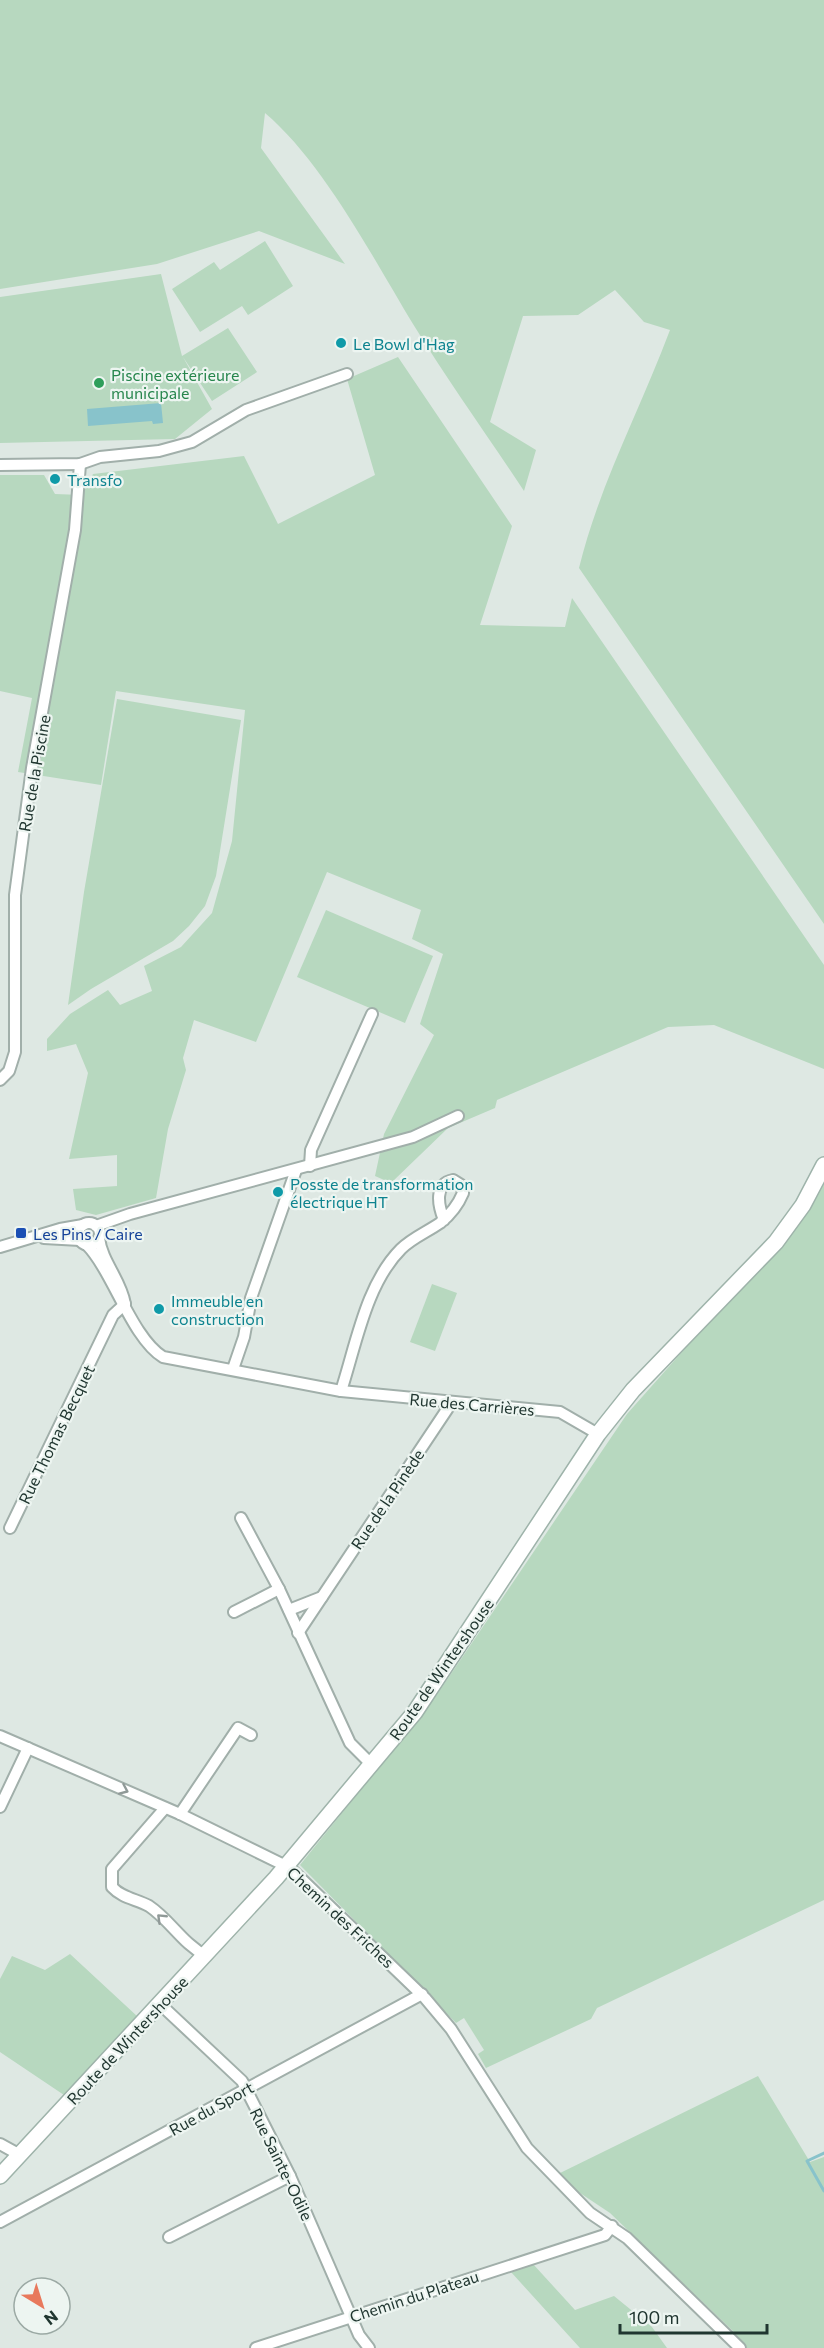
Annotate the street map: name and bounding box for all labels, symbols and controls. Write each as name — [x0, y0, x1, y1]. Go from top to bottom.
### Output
place label: Le Bowl d'Hag — [353, 334, 455, 353]
marker: Le Bowl d'Hag — [334, 336, 348, 350]
place label: Piscine extérieure municipale — [111, 365, 239, 402]
marker: Piscine extérieure municipale — [92, 376, 106, 390]
place label: Transfo — [67, 470, 122, 489]
marker: Transfo — [48, 472, 62, 486]
street label: Rue de la Piscine — [14, 713, 54, 833]
place label: Posste de transformation électrique HT — [290, 1174, 474, 1211]
marker: Posste de transformation électrique HT — [271, 1185, 285, 1199]
place label: Les Pins / Caire — [33, 1224, 143, 1243]
marker: Les Pins / Caire — [14, 1226, 28, 1240]
place label: Immeuble en construction — [171, 1291, 264, 1328]
marker: Immeuble en construction — [152, 1302, 166, 1316]
street label: Rue Thomas Becquet — [14, 1361, 98, 1507]
street label: Rue des Carrières — [409, 1389, 535, 1419]
street label: Rue de la Pinède — [346, 1445, 428, 1553]
street label: Route de Wintershouse — [385, 1594, 497, 1744]
one-way arrow — [118, 1783, 129, 1795]
street label: Chemin des Friches — [284, 1863, 398, 1971]
one-way arrow — [158, 1915, 169, 1926]
street label: Route de Wintershouse — [63, 1972, 191, 2108]
street label: Rue du Sport — [165, 2077, 257, 2139]
street label: Rue Sainte-Odile — [247, 2105, 317, 2223]
street label: Chemin du Plateau — [347, 2266, 481, 2326]
north arrow — [12, 2276, 72, 2336]
scale bar — [620, 2297, 767, 2335]
text: 100 m — [629, 2306, 679, 2328]
text: N — [41, 2307, 62, 2329]

